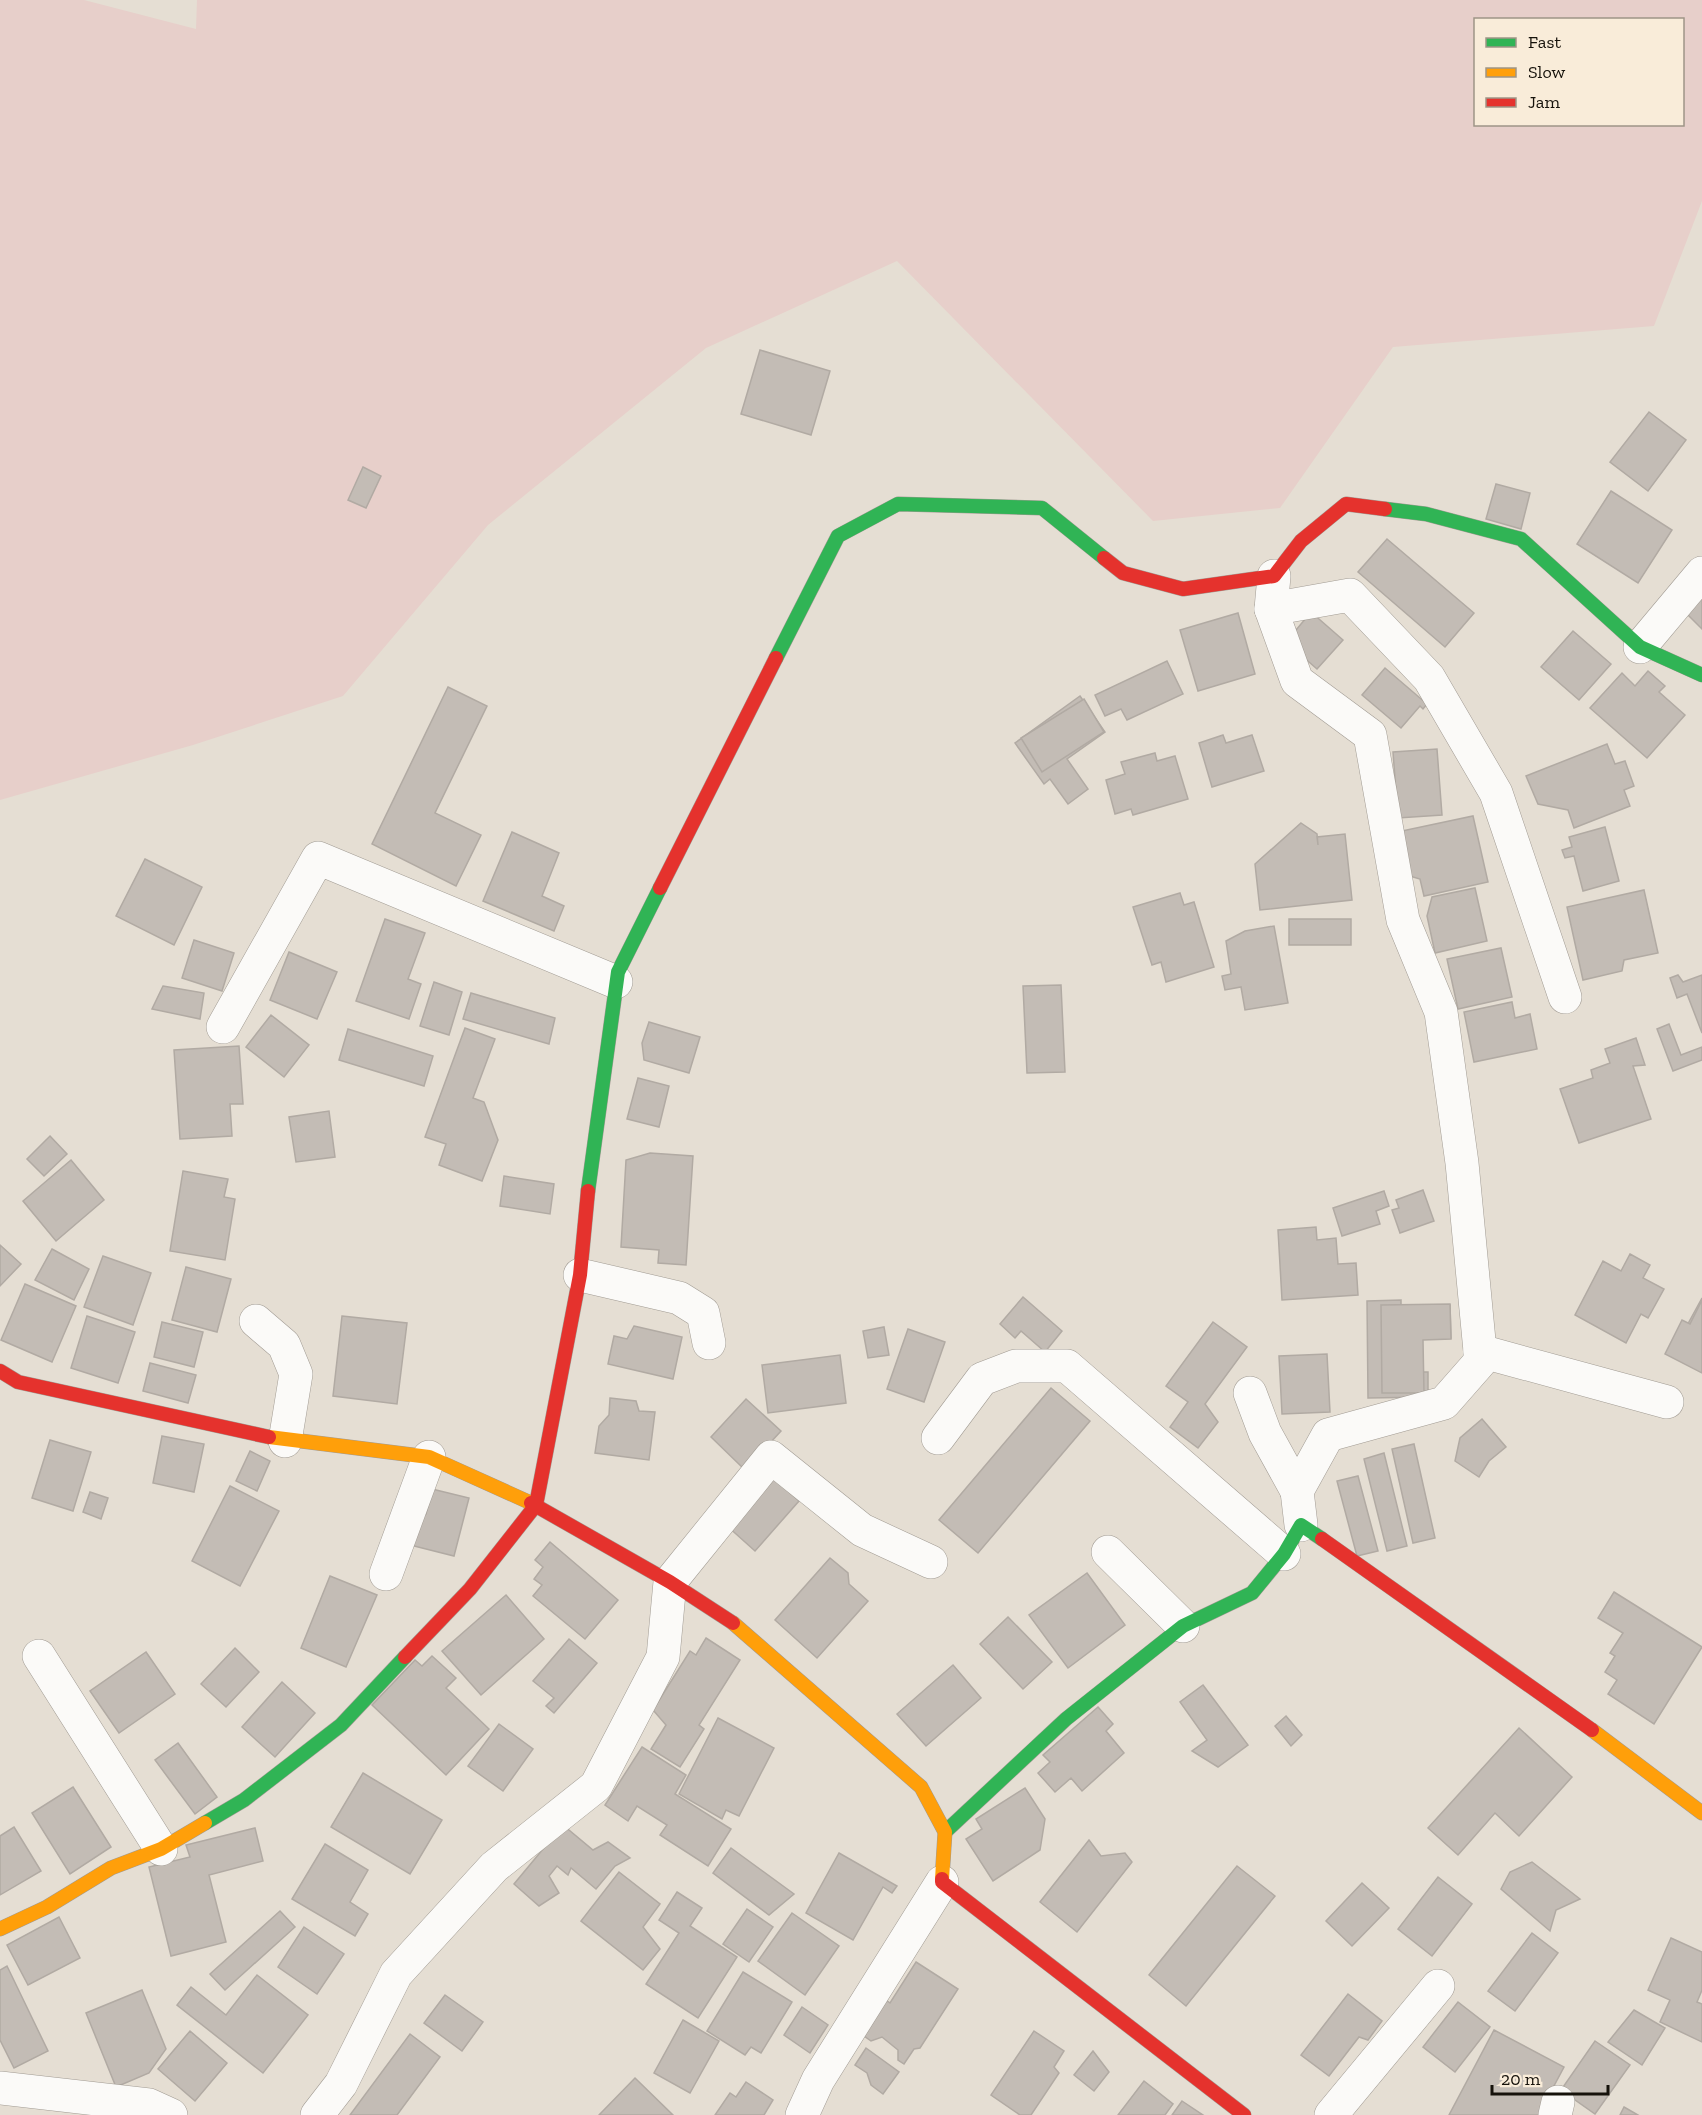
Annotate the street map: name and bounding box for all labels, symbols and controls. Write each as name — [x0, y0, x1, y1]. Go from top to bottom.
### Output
legend — [1474, 18, 1684, 126]
text: Fast — [1528, 31, 1561, 53]
text: Slow — [1528, 61, 1565, 83]
text: Jam — [1528, 91, 1560, 113]
scale bar — [1492, 2058, 1608, 2096]
text: 20 m — [1501, 2068, 1541, 2090]

